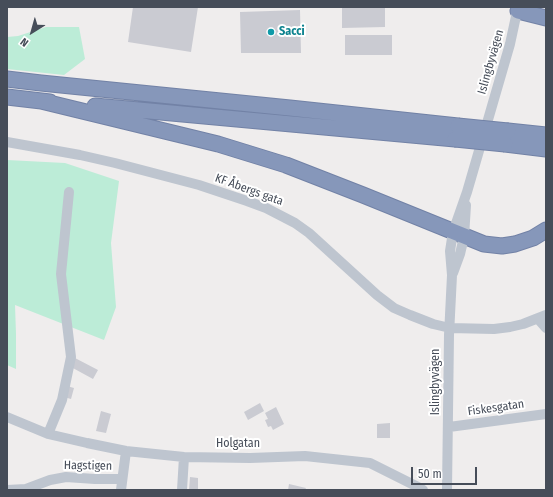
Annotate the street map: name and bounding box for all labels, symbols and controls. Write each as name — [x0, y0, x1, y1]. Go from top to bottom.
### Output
north arrow — [12, 12, 52, 52]
place label: Sacci — [279, 25, 305, 39]
marker: Sacci — [266, 27, 276, 37]
street label: Islingbyvägen — [475, 28, 507, 96]
text: N — [18, 35, 31, 49]
street label: KF Åbergs gata — [213, 171, 285, 209]
street label: Islingbyvägen — [429, 349, 443, 415]
street label: Fiskesgatan — [467, 397, 525, 419]
street label: Holgatan — [216, 437, 260, 451]
street label: Hagstigen — [64, 458, 112, 474]
scale bar — [413, 459, 479, 485]
text: 50 m — [418, 467, 442, 481]

